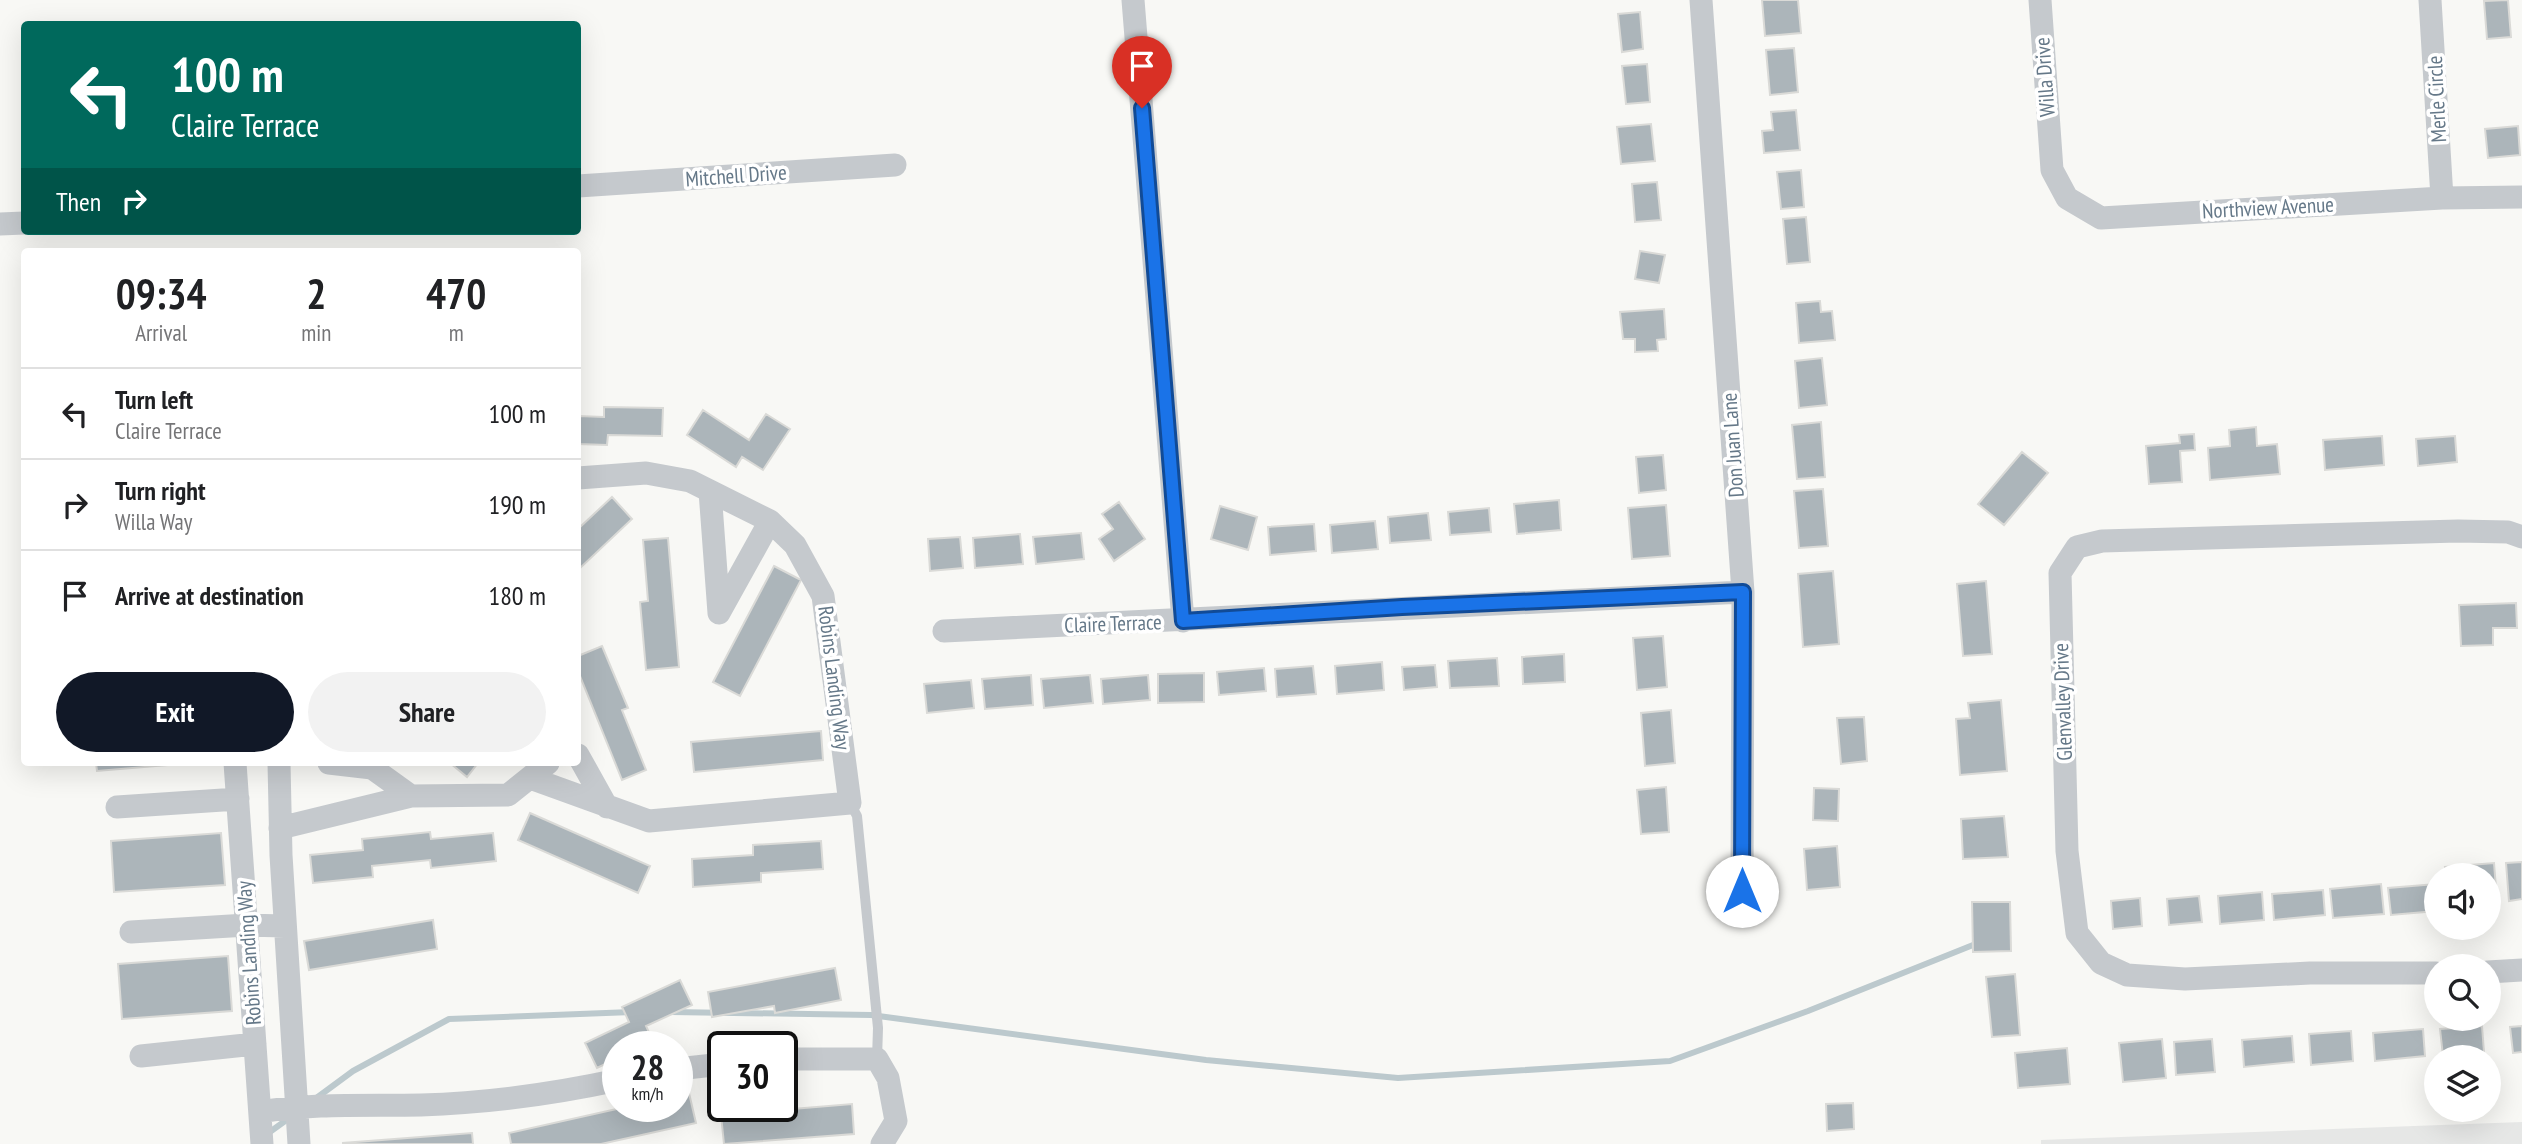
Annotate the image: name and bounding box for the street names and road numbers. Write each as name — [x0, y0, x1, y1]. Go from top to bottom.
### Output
street label: Willa Drive — [2028, 36, 2061, 118]
street label: Merle Circle — [2421, 55, 2452, 143]
street label: Mitchell Drive — [684, 158, 787, 193]
street label: Northview Avenue — [2201, 191, 2335, 224]
street label: Don Juan Lane — [1715, 392, 1750, 498]
street label: Robins Landing Way — [812, 605, 857, 751]
street label: Claire Terrace — [1064, 608, 1162, 639]
street label: Glenvalley Drive — [2047, 643, 2078, 761]
street label: Robins Landing Way — [230, 880, 267, 1026]

